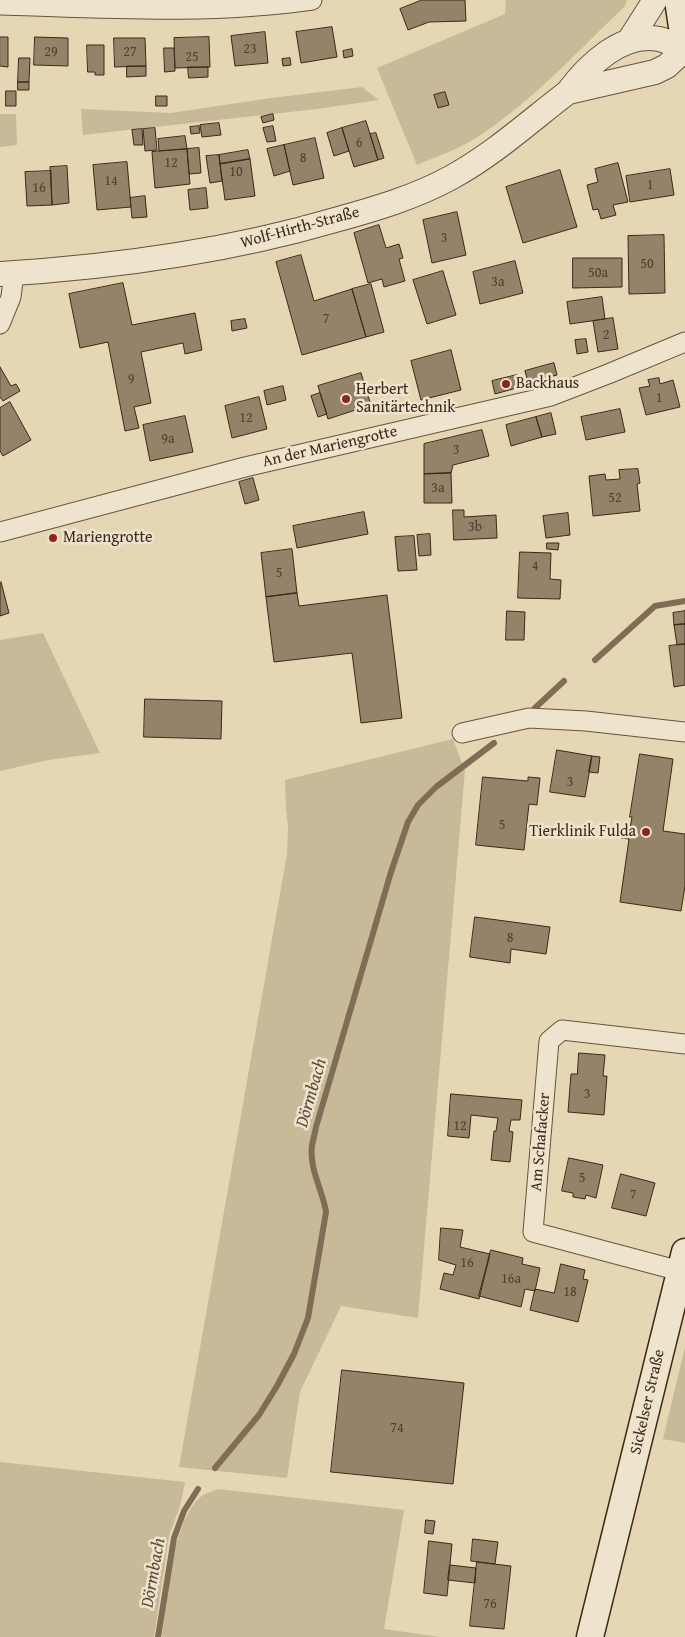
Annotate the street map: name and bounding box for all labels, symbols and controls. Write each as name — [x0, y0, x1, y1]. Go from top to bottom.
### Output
house number: 23 — [243, 41, 257, 57]
house number: 29 — [44, 44, 58, 60]
house number: 27 — [123, 44, 137, 60]
house number: 25 — [185, 49, 199, 65]
house number: 6 — [356, 135, 362, 151]
house number: 8 — [300, 150, 306, 166]
house number: 12 — [164, 155, 178, 171]
house number: 10 — [229, 164, 243, 180]
house number: 14 — [104, 173, 118, 189]
house number: 1 — [647, 177, 653, 193]
house number: 16 — [32, 180, 46, 196]
street label: Wolf-Hirth-Straße — [238, 203, 362, 253]
house number: 3 — [441, 230, 447, 246]
house number: 50 — [640, 256, 654, 272]
house number: 50a — [588, 265, 608, 281]
house number: 3a — [491, 274, 505, 290]
house number: 7 — [323, 311, 329, 327]
house number: 2 — [603, 327, 609, 343]
house number: 9 — [128, 371, 134, 387]
place label: Backhaus — [516, 374, 579, 394]
marker: Backhaus — [500, 378, 512, 390]
place label: Herbert Sanitärtechnik — [356, 380, 455, 418]
house number: 1 — [656, 390, 662, 406]
marker: Herbert Sanitärtechnik — [340, 393, 352, 405]
house number: 12 — [239, 410, 253, 426]
street label: An der Mariengrotte — [261, 422, 399, 472]
house number: 9a — [161, 431, 175, 447]
house number: 3 — [453, 442, 459, 458]
house number: 3a — [431, 480, 445, 496]
house number: 52 — [608, 490, 622, 506]
house number: 3b — [468, 519, 482, 535]
place label: Mariengrotte — [63, 528, 153, 548]
marker: Mariengrotte — [47, 532, 59, 544]
house number: 4 — [532, 558, 538, 574]
house number: 5 — [276, 565, 282, 581]
house number: 3 — [567, 774, 573, 790]
house number: 5 — [499, 817, 505, 833]
place label: Tierklinik Fulda — [529, 822, 636, 842]
marker: Tierklinik Fulda — [640, 826, 652, 838]
house number: 8 — [507, 930, 513, 946]
water label: Dörmbach — [292, 1056, 332, 1130]
house number: 3 — [584, 1086, 590, 1102]
street label: Am Schafacker — [527, 1092, 555, 1192]
house number: 12 — [453, 1118, 467, 1134]
house number: 5 — [579, 1170, 585, 1186]
house number: 7 — [630, 1187, 636, 1203]
house number: 16 — [460, 1255, 474, 1271]
house number: 16a — [501, 1271, 521, 1287]
house number: 18 — [563, 1284, 577, 1300]
street label: Sickelser Straße — [627, 1348, 669, 1456]
house number: 74 — [390, 1420, 404, 1436]
water label: Dörmbach — [137, 1536, 171, 1610]
house number: 76 — [483, 1596, 497, 1612]

